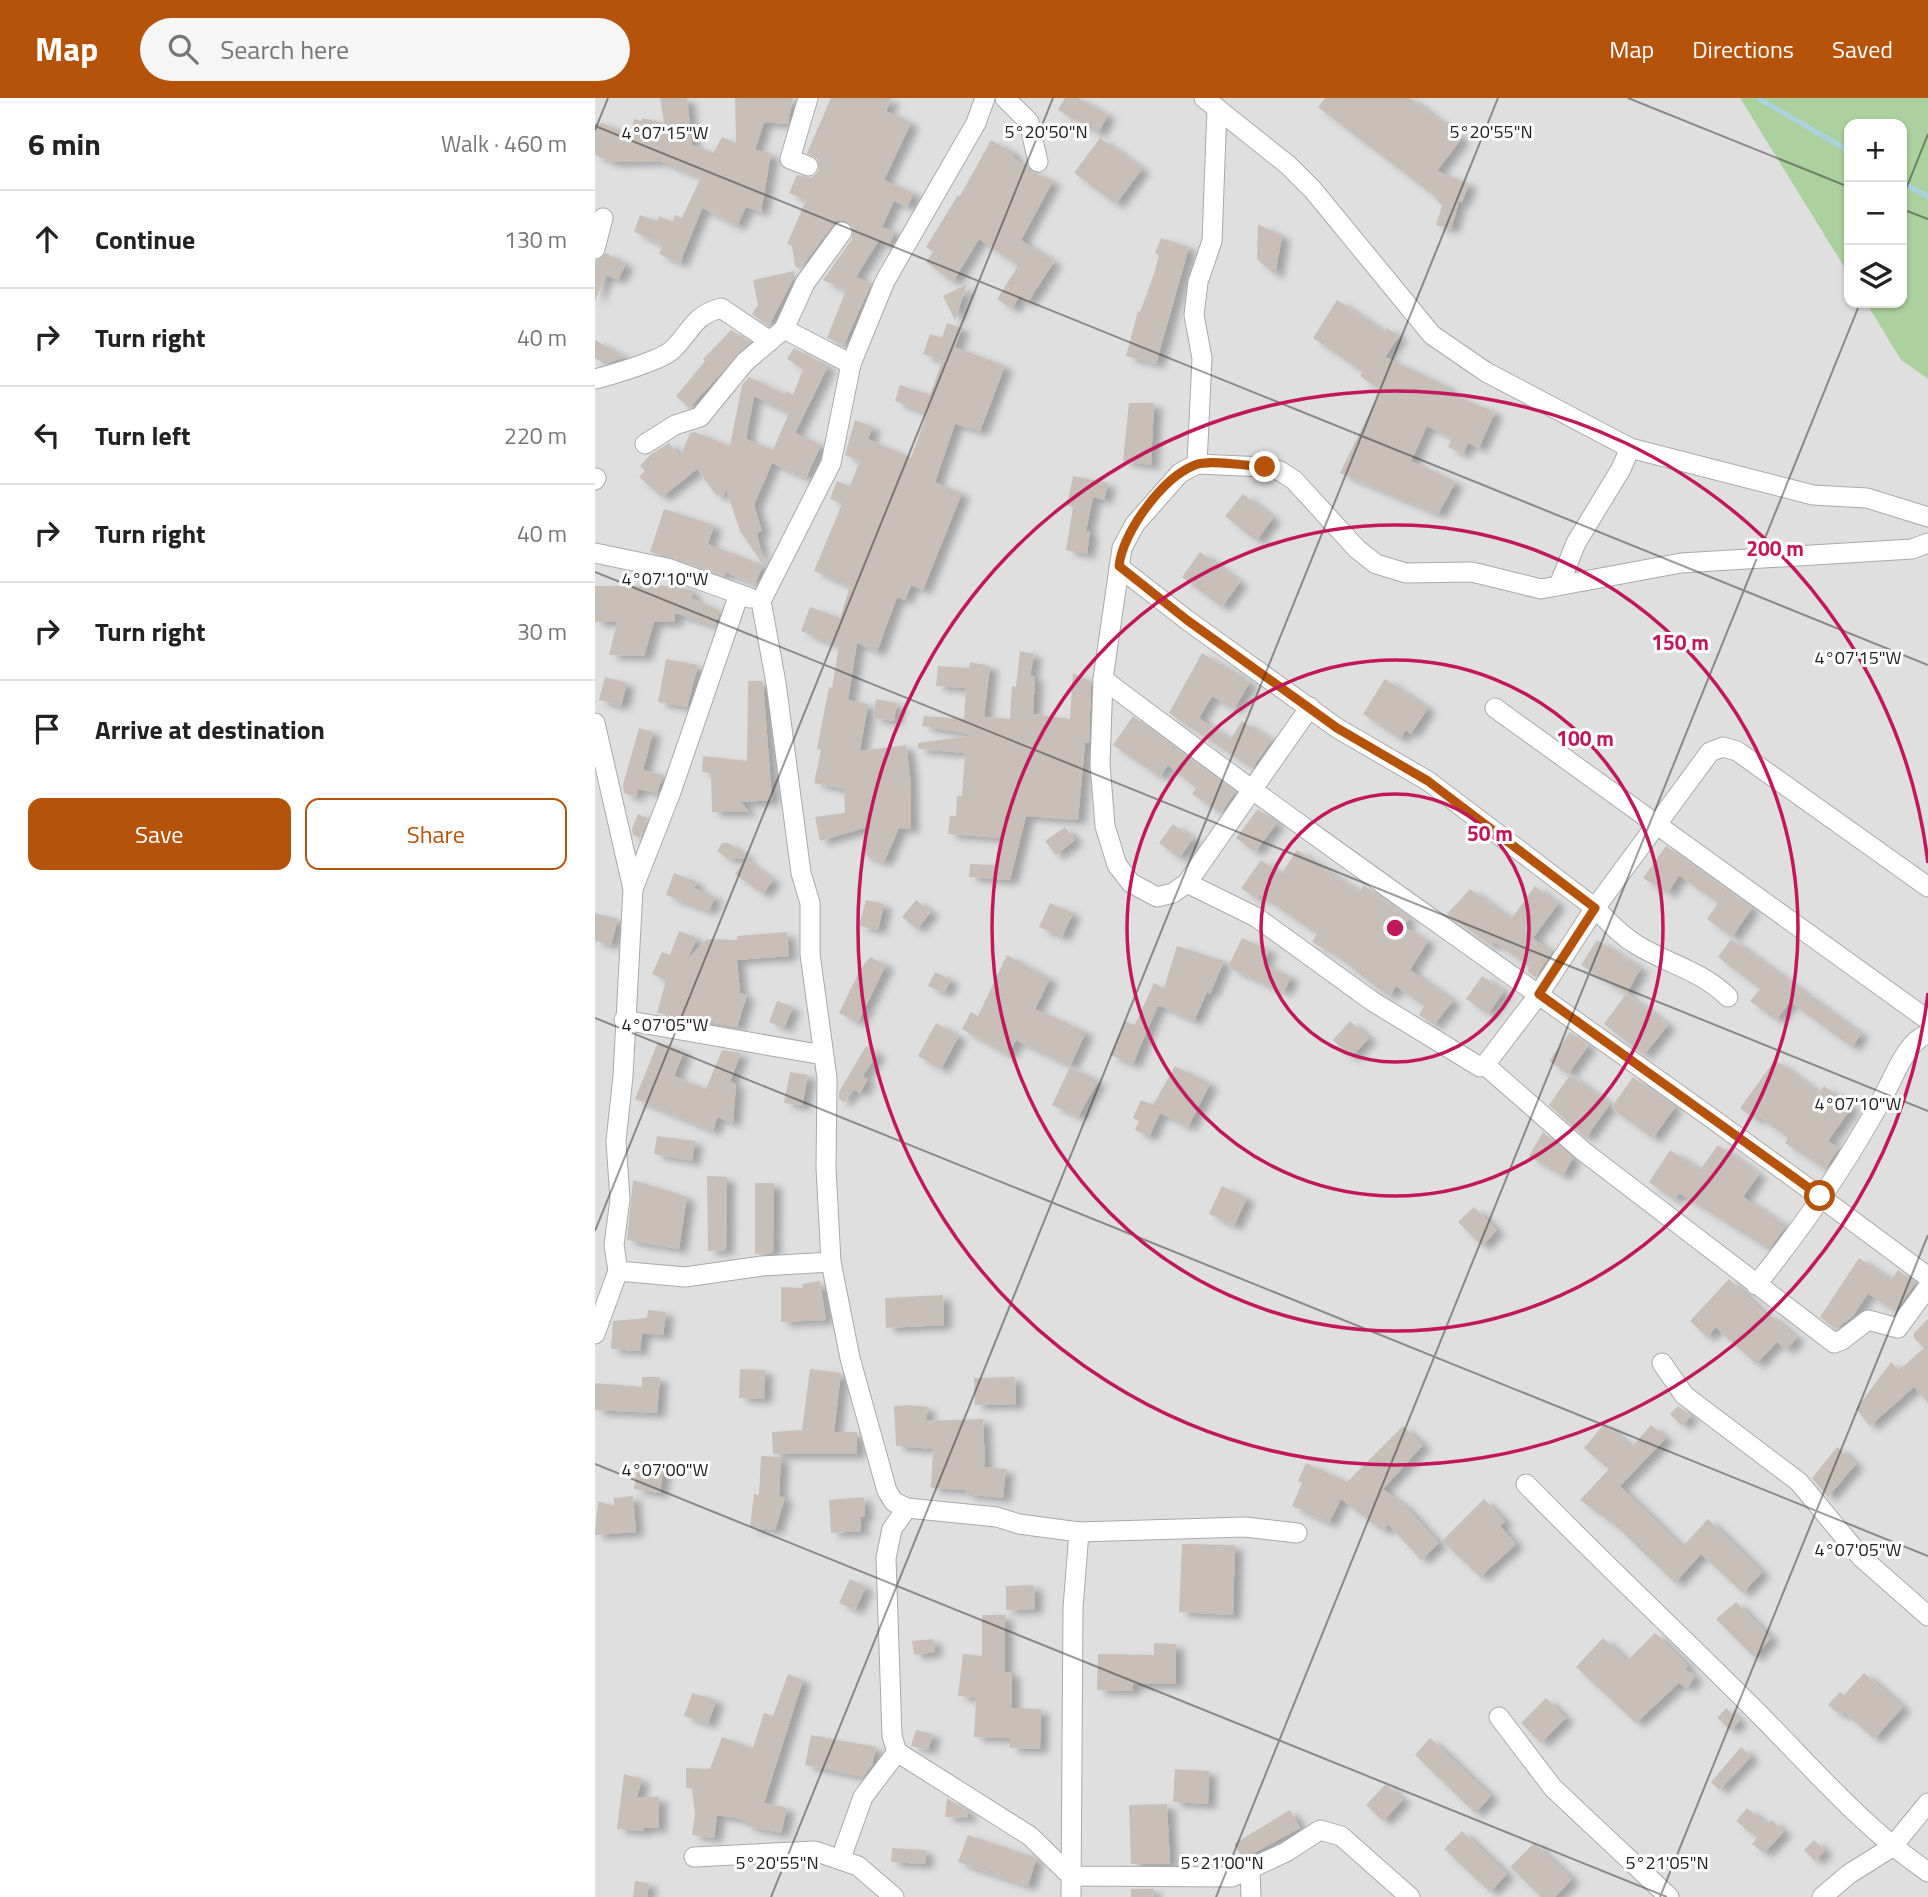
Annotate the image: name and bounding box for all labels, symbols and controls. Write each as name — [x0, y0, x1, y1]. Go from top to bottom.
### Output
search box — [140, 18, 630, 81]
text: Map — [35, 24, 98, 74]
icon: search — [164, 30, 202, 68]
text: Search here — [220, 30, 349, 69]
text: Map — [1609, 31, 1654, 67]
text: Directions — [1692, 31, 1794, 67]
text: Saved — [1832, 31, 1893, 67]
text: 5°20'50"N — [1004, 118, 1088, 145]
text: 5°20'55"N — [1449, 118, 1533, 145]
text: 4°07'15"W — [622, 119, 708, 146]
map controls — [1844, 119, 1907, 308]
button: + — [1844, 119, 1907, 182]
text: 6 min — [28, 121, 101, 167]
text: Walk · 460 m — [441, 126, 567, 161]
button: − — [1844, 182, 1907, 245]
icon: ahead — [28, 220, 66, 258]
text: Continue — [95, 220, 195, 259]
text: 130 m — [504, 222, 567, 257]
button: layers — [1844, 245, 1907, 308]
icon: right — [28, 318, 66, 356]
text: Turn right — [95, 318, 206, 357]
text: 40 m — [517, 320, 567, 355]
icon: left — [28, 416, 66, 454]
text: Turn left — [95, 416, 190, 455]
text: 220 m — [504, 418, 567, 453]
route end — [1249, 451, 1280, 482]
icon: right — [28, 514, 66, 552]
text: Turn right — [95, 514, 206, 553]
text: 40 m — [517, 516, 567, 551]
text: 200 m — [1746, 532, 1804, 564]
text: 4°07'10"W — [622, 565, 708, 592]
icon: right — [28, 612, 66, 650]
text: Turn right — [95, 612, 206, 651]
text: 30 m — [517, 614, 567, 649]
text: 150 m — [1651, 626, 1709, 658]
text: 4°07'15"W — [1815, 644, 1901, 671]
icon: arrive — [28, 710, 66, 748]
text: Arrive at destination — [95, 710, 325, 749]
text: 100 m — [1556, 722, 1614, 754]
button: Save — [28, 798, 291, 870]
button: Share — [305, 798, 567, 870]
text: 50 m — [1467, 817, 1513, 849]
centre of rings — [1383, 916, 1407, 940]
text: 4°07'05"W — [622, 1011, 708, 1038]
text: 4°07'10"W — [1815, 1090, 1901, 1117]
route start — [1804, 1180, 1835, 1211]
text: 4°07'00"W — [622, 1456, 708, 1483]
text: 4°07'05"W — [1815, 1536, 1901, 1563]
text: 5°20'55"N — [735, 1849, 819, 1876]
text: 5°21'00"N — [1180, 1849, 1264, 1876]
text: 5°21'05"N — [1625, 1849, 1709, 1876]

